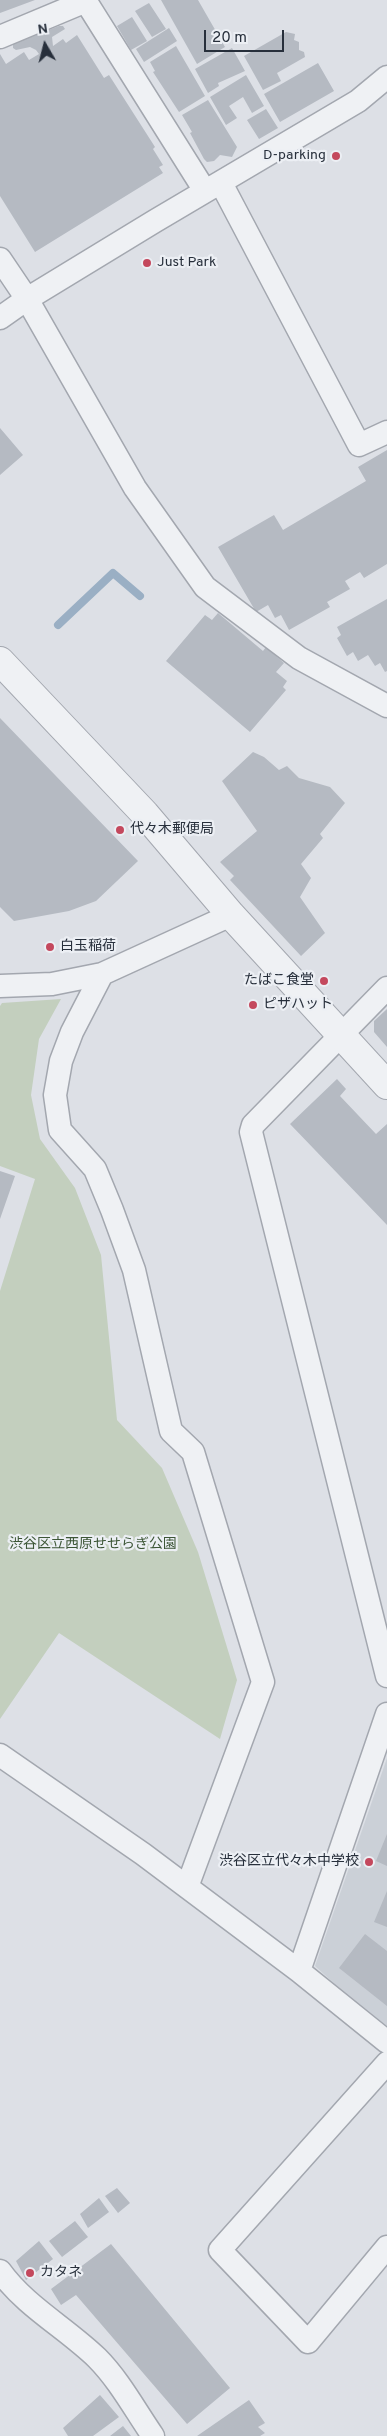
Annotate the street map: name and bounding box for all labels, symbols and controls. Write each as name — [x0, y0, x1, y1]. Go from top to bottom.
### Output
north arrow — [20, 20, 70, 70]
scale bar — [207, 20, 287, 52]
text: N — [37, 21, 49, 39]
text: 20 m — [212, 29, 247, 48]
place label: D-parking — [263, 148, 326, 164]
marker: D-parking — [330, 150, 342, 162]
place label: Just Park — [157, 255, 216, 271]
marker: Just Park — [141, 257, 153, 269]
place label: 代々木郵便局 — [130, 822, 214, 838]
marker: 代々木郵便局 — [114, 824, 126, 836]
place label: 白玉稲荷 — [60, 939, 116, 955]
marker: 白玉稲荷 — [44, 941, 56, 953]
place label: たばこ食堂 — [244, 973, 314, 989]
marker: たばこ食堂 — [318, 975, 330, 987]
place label: ピザハット — [263, 997, 333, 1013]
marker: ピザハット — [247, 999, 259, 1011]
park label: 渋谷区立西原せせらぎ公園 — [9, 1537, 177, 1553]
place label: 渋谷区立代々木中学校 — [219, 1854, 359, 1870]
marker: 渋谷区立代々木中学校 — [363, 1856, 375, 1868]
place label: カタネ — [40, 2265, 82, 2281]
marker: カタネ — [24, 2267, 36, 2279]

